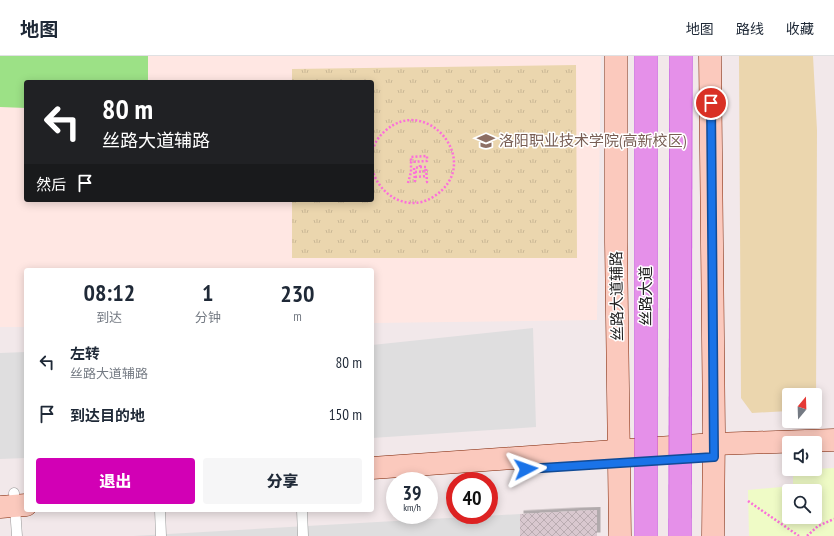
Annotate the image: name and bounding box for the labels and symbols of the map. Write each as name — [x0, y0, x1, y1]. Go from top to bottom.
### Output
pin — [694, 86, 728, 120]
school or university icon: 洛阳职业技术学院(高新校区) — [476, 131, 496, 151]
place label: 洛阳职业技术学院(高新校区) — [499, 131, 686, 150]
street label: 丝路大道辅路 — [606, 251, 627, 341]
street label: 丝路大道 — [636, 266, 655, 326]
north arrow — [782, 388, 822, 428]
position arrow — [505, 448, 547, 490]
speed limit sign: 40 — [446, 472, 498, 524]

